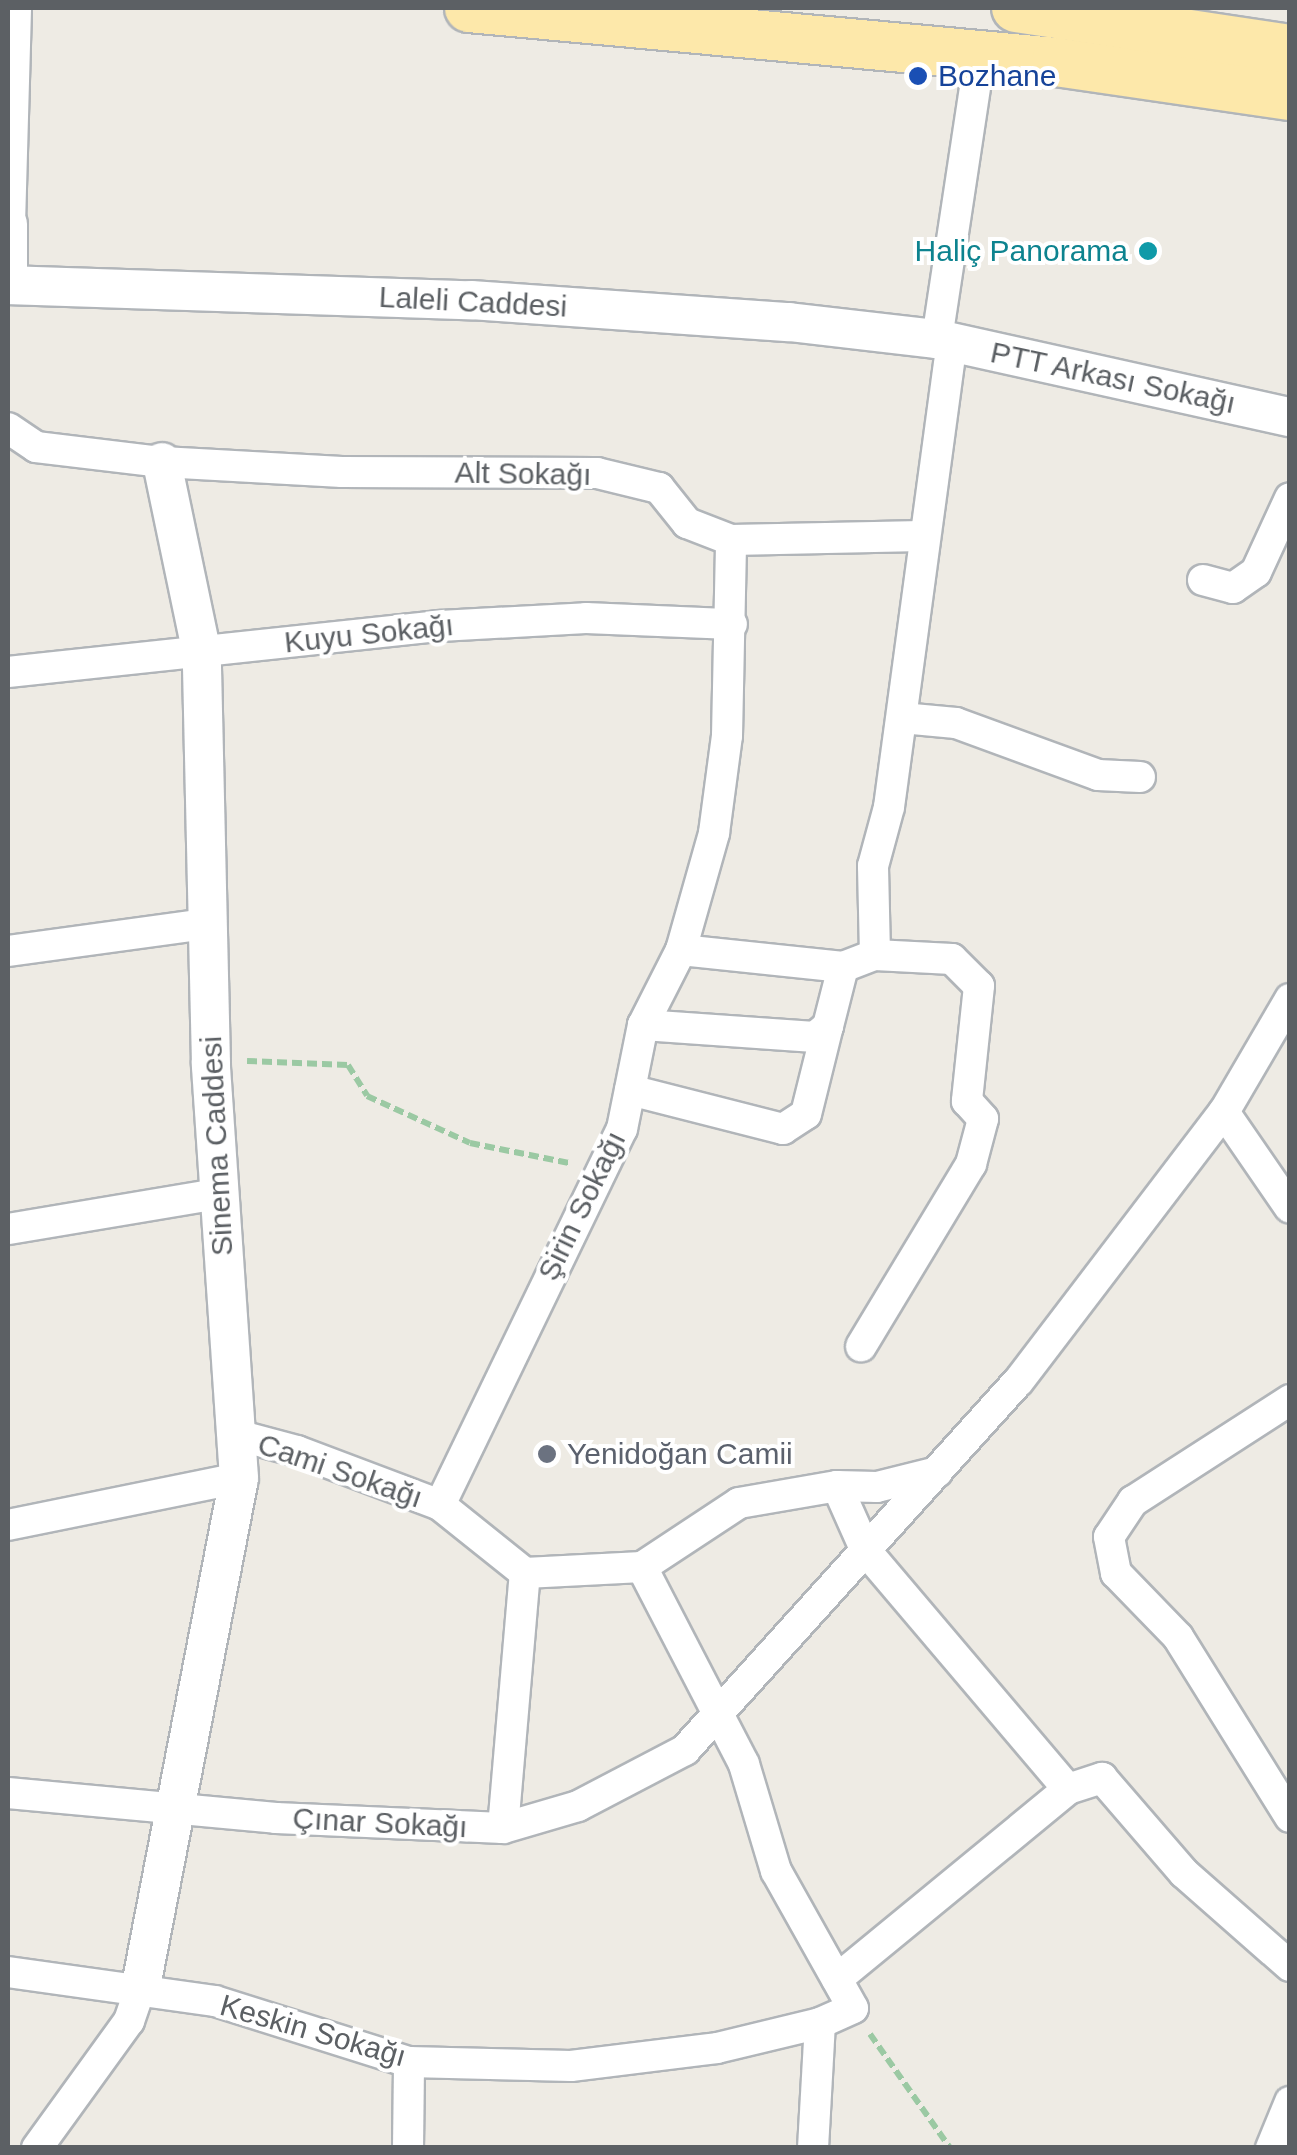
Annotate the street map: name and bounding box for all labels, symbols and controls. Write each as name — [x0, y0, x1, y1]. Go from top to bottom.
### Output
place label: Bozhane — [938, 58, 1056, 94]
marker: Bozhane — [907, 65, 929, 87]
place label: Haliç Panorama — [915, 233, 1128, 269]
marker: Haliç Panorama — [1137, 240, 1159, 262]
street label: Laleli Caddesi — [378, 279, 568, 325]
street label: PTT Arkası Sokağı — [986, 334, 1240, 422]
street label: Alt Sokağı — [454, 455, 592, 493]
street label: Kuyu Sokağı — [283, 607, 455, 661]
street label: Sinema Caddesi — [193, 1035, 241, 1257]
street label: Şirin Sokağı — [530, 1125, 634, 1287]
street label: Cami Sokağı — [253, 1426, 427, 1516]
place label: Yenidoğan Camii — [567, 1436, 793, 1472]
marker: Yenidoğan Camii — [536, 1443, 558, 1465]
street label: Çınar Sokağı — [292, 1800, 468, 1846]
street label: Keskin Sokağı — [216, 1987, 410, 2075]

